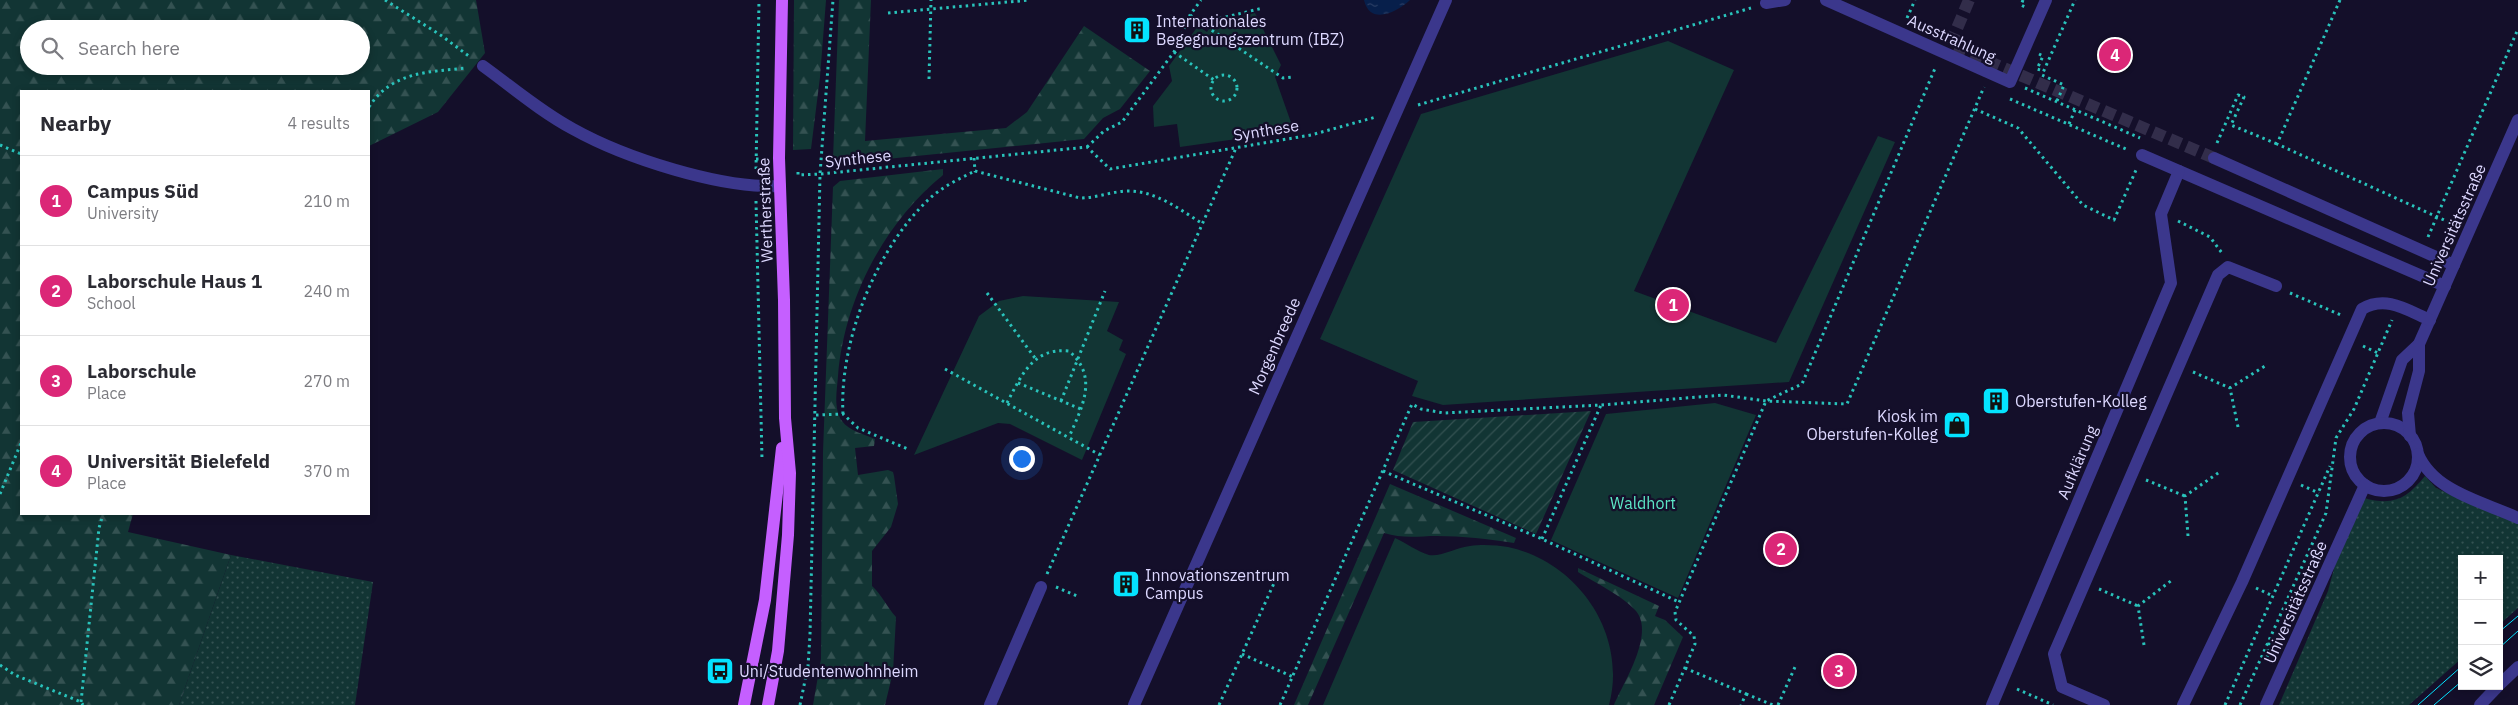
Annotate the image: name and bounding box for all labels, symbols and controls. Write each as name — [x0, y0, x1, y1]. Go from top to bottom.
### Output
street label: Ausstrahlung — [1905, 10, 2000, 67]
place label: Internationales Begegnungszentrum (IBZ) — [1156, 11, 1345, 49]
building icon: Internationales Begegnungszentrum (IBZ) — [1122, 15, 1152, 45]
search box — [20, 20, 370, 75]
icon: search — [38, 34, 66, 62]
text: Search here — [78, 36, 180, 60]
pin: 4 — [2099, 36, 2131, 74]
text: Nearby — [40, 109, 111, 137]
text: 4 results — [287, 113, 350, 133]
street label: Synthese — [1232, 115, 1301, 145]
street label: Synthese — [824, 145, 892, 171]
street label: Wertherstraße — [753, 157, 777, 263]
street label: Universitätsstraße — [2418, 160, 2490, 289]
text: Campus Süd — [87, 179, 199, 203]
text: 1 — [51, 191, 61, 211]
text: 210 m — [303, 191, 350, 211]
text: University — [87, 203, 159, 223]
text: Laborschule Haus 1 — [87, 269, 262, 293]
text: 2 — [51, 281, 61, 301]
text: 240 m — [303, 281, 350, 301]
pin: 1 — [1657, 286, 1689, 324]
text: School — [87, 293, 136, 313]
street label: Morgenbreede — [1244, 294, 1304, 398]
text: Laborschule — [87, 359, 196, 383]
text: 3 — [51, 371, 61, 391]
text: 270 m — [303, 371, 350, 391]
text: Place — [87, 383, 126, 403]
building icon: Oberstufen-Kolleg — [1981, 386, 2011, 416]
place label: Oberstufen-Kolleg — [2015, 391, 2147, 411]
place label: Kiosk im Oberstufen-Kolleg — [1806, 406, 1939, 444]
shop icon: Kiosk im Oberstufen-Kolleg — [1942, 410, 1972, 440]
street label: Aufklärung — [2052, 422, 2102, 502]
your location — [1009, 446, 1035, 472]
text: Universität Bielefeld — [87, 449, 270, 473]
text: 4 — [51, 461, 61, 481]
text: 370 m — [303, 461, 350, 481]
text: Place — [87, 473, 126, 493]
park label: Waldhort — [1610, 493, 1676, 513]
pin: 2 — [1765, 530, 1797, 568]
street label: Universitätsstraße — [2259, 537, 2331, 666]
map controls — [2458, 555, 2503, 690]
button: + — [2458, 555, 2503, 600]
place label: Innovationszentrum Campus — [1145, 565, 1290, 603]
building icon: Innovationszentrum Campus — [1111, 569, 1141, 599]
button: − — [2458, 600, 2503, 645]
button: layers — [2458, 645, 2503, 690]
pin: 3 — [1823, 652, 1855, 690]
bus stop icon: Uni/Studentenwohnheim — [705, 656, 735, 686]
place label: Uni/Studentenwohnheim — [739, 661, 919, 681]

